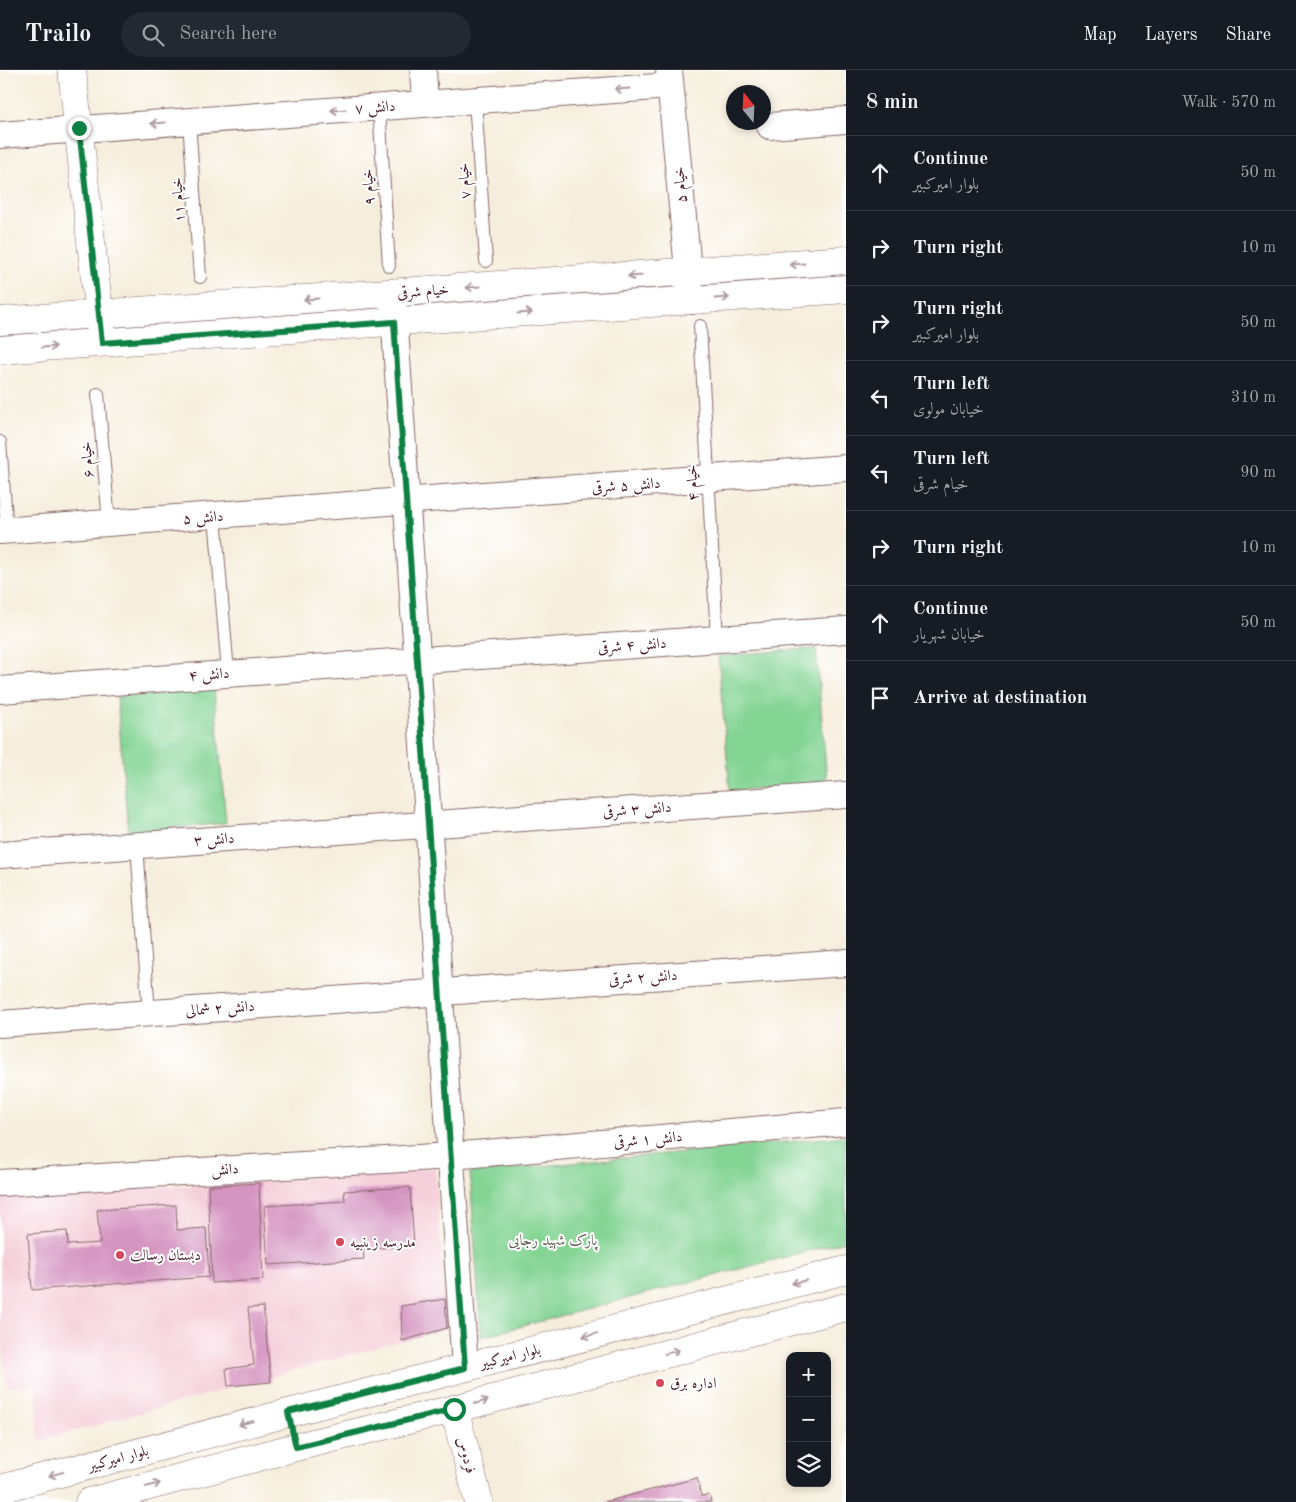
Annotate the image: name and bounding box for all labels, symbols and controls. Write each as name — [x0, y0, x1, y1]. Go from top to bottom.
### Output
search box — [121, 12, 471, 57]
icon: search — [139, 21, 167, 49]
text: Trailo — [25, 23, 91, 47]
text: Search here — [179, 25, 277, 44]
text: Map — [1083, 26, 1117, 44]
text: Layers — [1145, 26, 1197, 44]
text: Share — [1225, 26, 1271, 44]
one-way arrow — [614, 84, 630, 94]
north arrow — [726, 85, 771, 130]
text: 8 min — [866, 92, 919, 113]
text: Walk · 570 m — [1181, 95, 1276, 111]
street label: دانش ۷ — [354, 100, 396, 118]
one-way arrow — [330, 105, 346, 114]
route end — [68, 117, 91, 140]
one-way arrow — [150, 118, 166, 127]
text: Continue — [913, 150, 988, 169]
icon: ahead — [866, 159, 894, 187]
street label: خیام ۷ — [457, 162, 478, 200]
text: 50 m — [1240, 165, 1276, 181]
street label: خیام ۵ — [672, 166, 695, 204]
street label: خیام ۹ — [361, 168, 382, 206]
street label: خیام ۱۱ — [170, 176, 193, 223]
text: بلوار امیرکبیر — [913, 177, 979, 193]
icon: right — [866, 234, 894, 262]
text: Turn right — [913, 239, 1003, 258]
text: 10 m — [1240, 240, 1276, 256]
one-way arrow — [790, 259, 806, 269]
one-way arrow — [628, 271, 644, 280]
street label: خیام شرقی — [397, 282, 450, 306]
one-way arrow — [465, 283, 481, 292]
one-way arrow — [303, 294, 319, 304]
one-way arrow — [714, 294, 730, 303]
text: Turn right — [913, 300, 1003, 319]
one-way arrow — [517, 308, 533, 317]
icon: right — [866, 309, 894, 337]
text: 50 m — [1240, 315, 1276, 331]
text: بلوار امیرکبیر — [913, 327, 979, 343]
one-way arrow — [40, 342, 56, 351]
text: Turn left — [913, 375, 990, 394]
icon: left — [866, 384, 894, 412]
text: 310 m — [1231, 390, 1276, 406]
text: خیابان مولوی — [913, 402, 984, 418]
street label: خیام ۶ — [79, 441, 102, 479]
text: Turn left — [913, 450, 990, 469]
icon: left — [866, 459, 894, 487]
street label: خیام ۴ — [685, 464, 706, 502]
text: 90 m — [1240, 465, 1276, 481]
street label: دانش ۵ شرقی — [591, 476, 661, 497]
text: خیام شرقی — [913, 477, 969, 493]
street label: دانش ۵ — [182, 510, 224, 528]
icon: right — [866, 534, 894, 562]
text: Turn right — [913, 539, 1003, 558]
text: 10 m — [1240, 540, 1276, 556]
text: Continue — [913, 600, 988, 619]
icon: ahead — [866, 609, 894, 637]
text: 50 m — [1240, 615, 1276, 631]
text: خیابان شهریار — [913, 627, 985, 643]
street label: دانش ۴ شرقی — [597, 636, 667, 657]
street label: دانش ۴ — [188, 667, 230, 685]
icon: arrive — [866, 684, 894, 712]
text: Arrive at destination — [913, 689, 1087, 708]
street label: دانش ۳ شرقی — [602, 800, 672, 821]
street label: دانش ۳ — [193, 832, 235, 850]
street label: دانش ۲ شرقی — [608, 968, 678, 989]
street label: دانش ۲ شمالی — [185, 1000, 255, 1020]
street label: دانش ۱ شرقی — [613, 1129, 683, 1152]
street label: دانش — [211, 1162, 239, 1180]
park label: پارک شهید رجایی — [509, 1233, 599, 1251]
marker: مدرسه زینبیه — [334, 1236, 346, 1248]
place label: مدرسه زینبیه — [350, 1236, 416, 1251]
marker: دبستان رسالت — [114, 1249, 126, 1261]
place label: دبستان رسالت — [130, 1249, 201, 1264]
one-way arrow — [791, 1278, 807, 1288]
one-way arrow — [583, 1331, 599, 1341]
street label: بلوار امیرکبیر — [476, 1342, 542, 1373]
one-way arrow — [663, 1347, 679, 1357]
map controls — [786, 1352, 831, 1487]
button: + — [786, 1352, 831, 1397]
marker: اداره برق — [654, 1377, 666, 1389]
place label: اداره برق — [670, 1377, 716, 1392]
one-way arrow — [472, 1397, 488, 1406]
button: − — [786, 1397, 831, 1442]
route start — [443, 1398, 466, 1421]
one-way arrow — [239, 1419, 255, 1429]
street label: فردوس — [453, 1435, 478, 1476]
button: layers — [786, 1442, 831, 1487]
street label: بلوار امیرکبیر — [84, 1443, 150, 1475]
one-way arrow — [48, 1470, 64, 1480]
one-way arrow — [145, 1480, 161, 1489]

